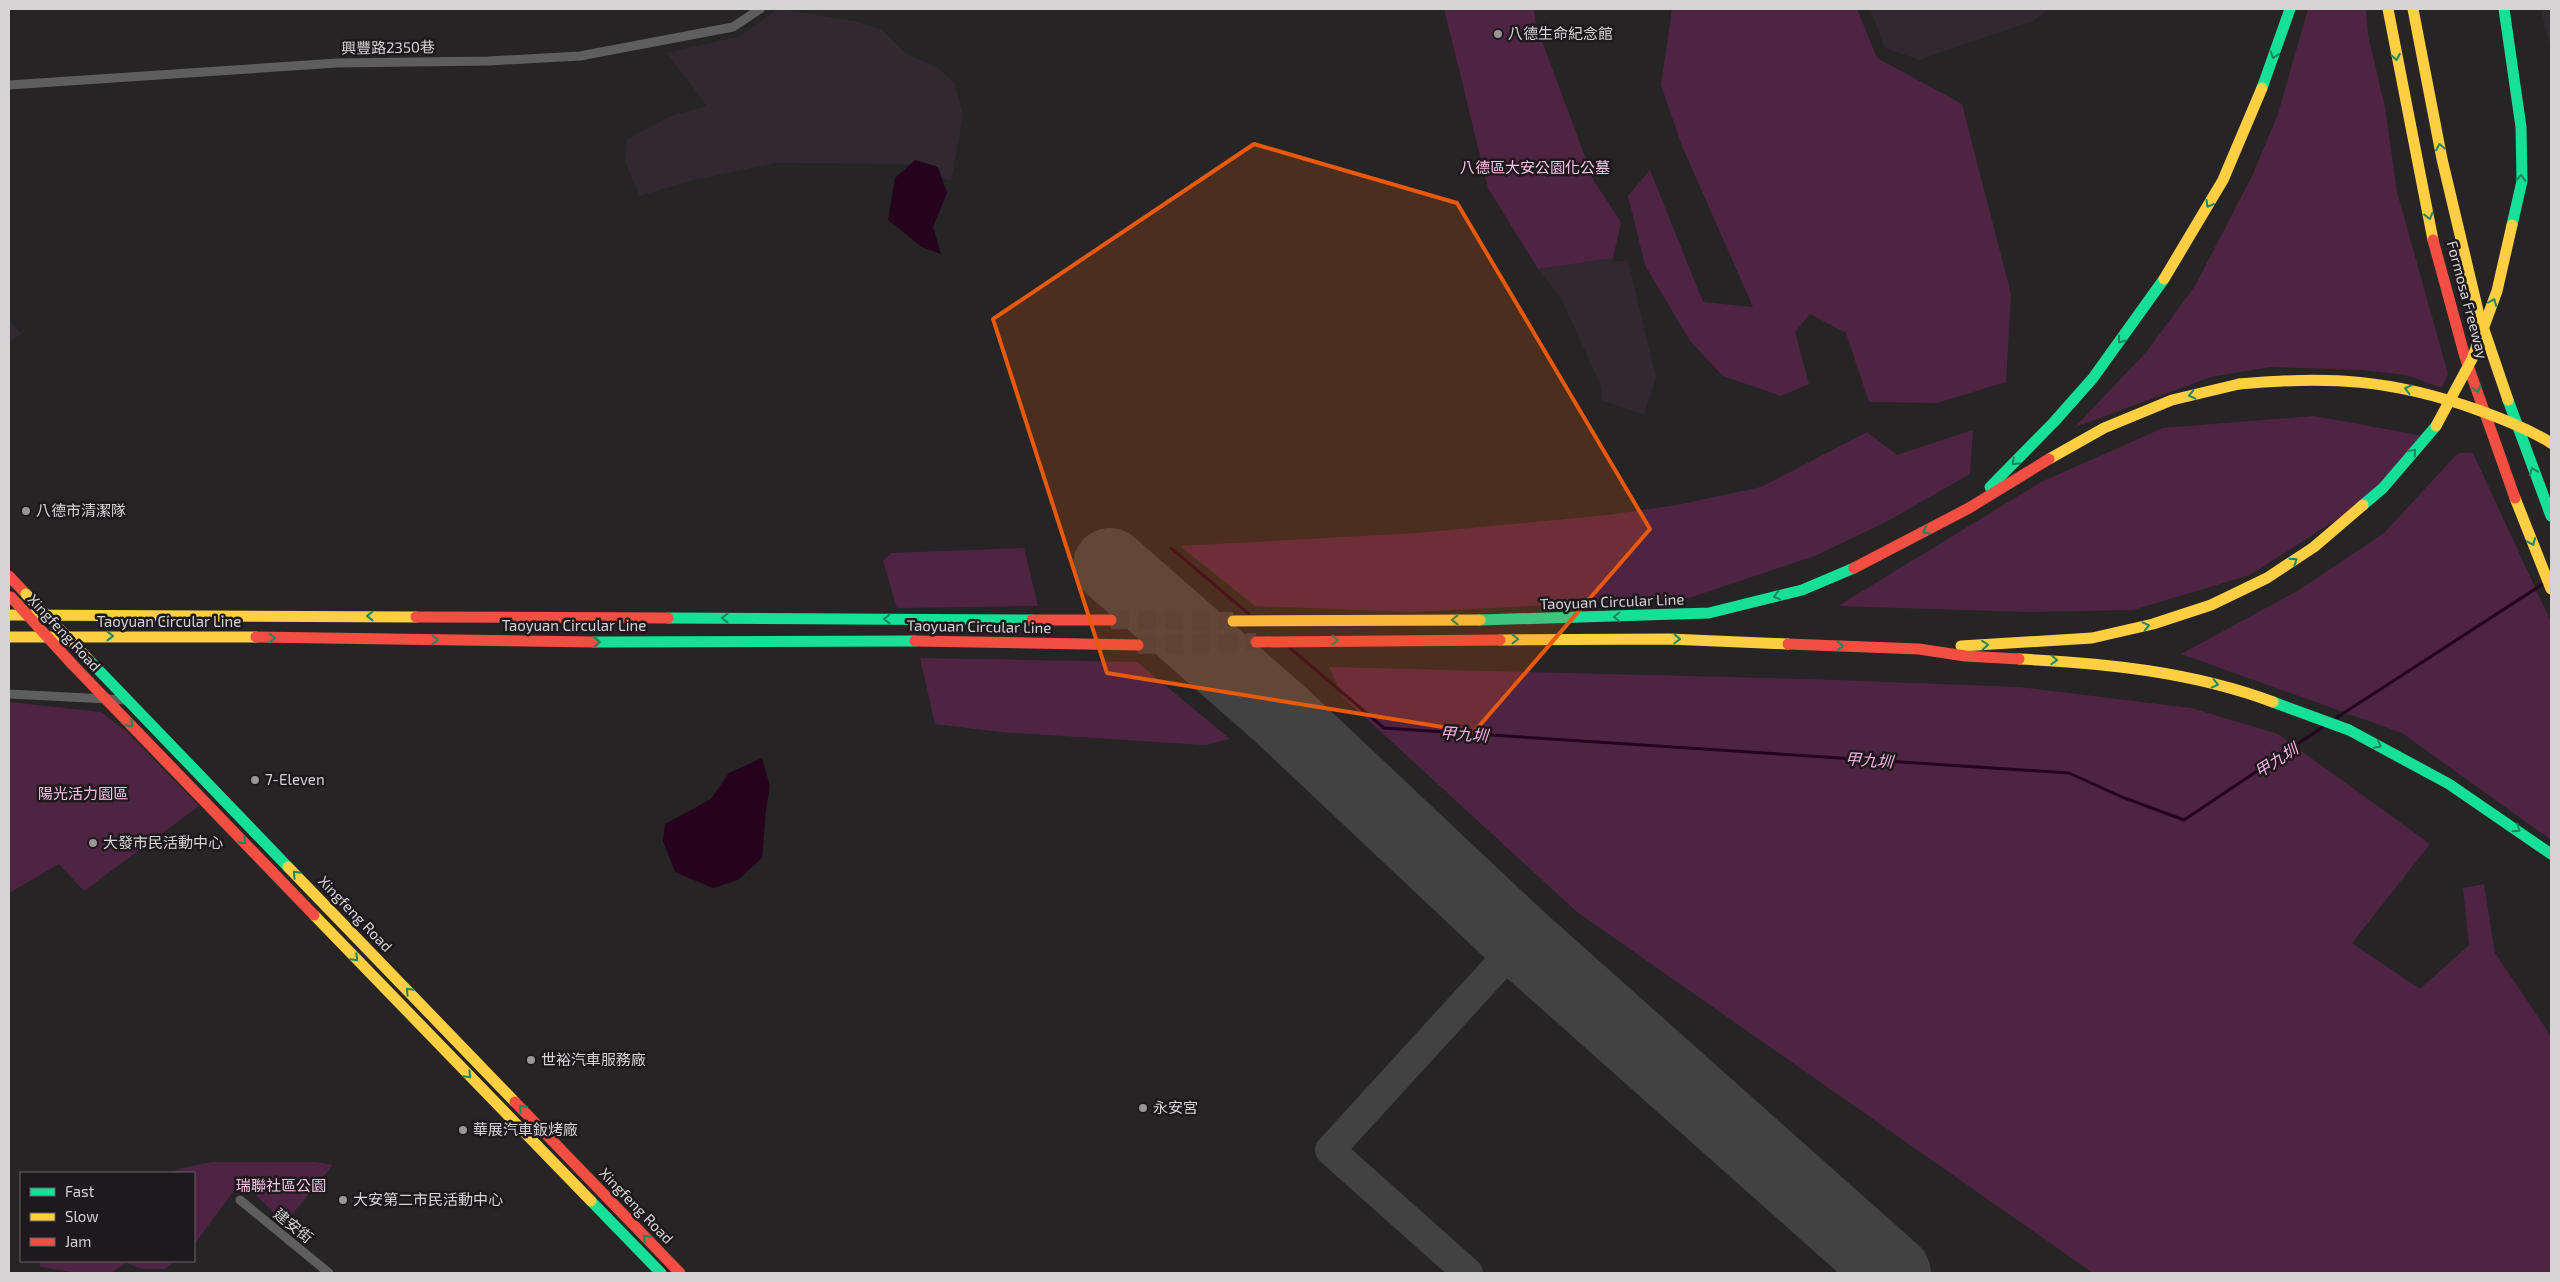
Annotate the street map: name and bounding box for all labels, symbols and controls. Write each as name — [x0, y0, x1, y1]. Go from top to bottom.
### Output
place label: 八德生命紀念館 — [1508, 24, 1613, 42]
marker: 八德生命紀念館 — [1492, 28, 1504, 40]
street label: 興豐路2350巷 — [341, 37, 435, 57]
one-way arrow — [2270, 50, 2280, 59]
one-way arrow — [2391, 52, 2401, 61]
one-way arrow — [2435, 143, 2445, 152]
park label: 八德區大安公園化公墓 — [1460, 158, 1610, 176]
one-way arrow — [2516, 173, 2527, 181]
one-way arrow — [2206, 198, 2216, 207]
one-way arrow — [2423, 211, 2434, 220]
street label: Formosa Freeway — [2444, 239, 2492, 361]
one-way arrow — [2487, 298, 2497, 307]
one-way arrow — [2118, 334, 2127, 343]
one-way arrow — [2403, 384, 2412, 395]
one-way arrow — [2471, 384, 2481, 393]
one-way arrow — [2188, 389, 2197, 400]
one-way arrow — [2408, 449, 2417, 458]
one-way arrow — [2011, 456, 2020, 465]
one-way arrow — [2529, 467, 2539, 476]
place label: 八德市清潔隊 — [36, 501, 126, 519]
marker: 八德市清潔隊 — [20, 505, 32, 517]
one-way arrow — [1922, 525, 1931, 535]
one-way arrow — [2526, 537, 2537, 546]
one-way arrow — [2288, 558, 2297, 567]
street label: Taoyuan Circular Line — [1539, 589, 1685, 613]
street label: Xingfeng Road — [25, 590, 105, 675]
one-way arrow — [1773, 590, 1782, 601]
one-way arrow — [366, 611, 374, 621]
street label: Taoyuan Circular Line — [97, 612, 241, 630]
one-way arrow — [1613, 612, 1621, 623]
one-way arrow — [721, 613, 728, 623]
one-way arrow — [883, 614, 891, 624]
one-way arrow — [1450, 615, 1458, 626]
street label: Taoyuan Circular Line — [502, 616, 646, 634]
street label: Taoyuan Circular Line — [907, 616, 1051, 636]
one-way arrow — [2141, 621, 2150, 632]
one-way arrow — [106, 631, 114, 641]
one-way arrow — [269, 632, 277, 643]
one-way arrow — [1512, 634, 1519, 644]
one-way arrow — [1674, 634, 1682, 644]
one-way arrow — [432, 635, 439, 645]
one-way arrow — [1331, 635, 1339, 646]
one-way arrow — [594, 637, 602, 647]
one-way arrow — [1981, 639, 1989, 650]
one-way arrow — [1836, 641, 1844, 651]
one-way arrow — [2050, 655, 2058, 665]
one-way arrow — [2210, 678, 2219, 689]
one-way arrow — [124, 718, 133, 727]
water label: 甲九圳 — [1439, 722, 1491, 745]
water label: 甲九圳 — [2250, 737, 2303, 781]
one-way arrow — [2372, 739, 2381, 749]
water label: 甲九圳 — [1844, 748, 1896, 771]
place label: 7-Eleven — [265, 770, 325, 788]
marker: 7-Eleven — [249, 774, 261, 786]
park label: 陽光活力園區 — [38, 784, 128, 802]
one-way arrow — [2511, 823, 2521, 832]
place label: 大發市民活動中心 — [103, 833, 223, 851]
one-way arrow — [237, 835, 246, 844]
marker: 大發市民活動中心 — [87, 837, 99, 849]
one-way arrow — [293, 871, 302, 880]
street label: Xingfeng Road — [315, 872, 396, 955]
one-way arrow — [349, 953, 358, 962]
one-way arrow — [406, 988, 415, 997]
place label: 世裕汽車服務廠 — [541, 1050, 646, 1068]
marker: 世裕汽車服務廠 — [525, 1054, 537, 1066]
one-way arrow — [462, 1070, 471, 1079]
place label: 永安宮 — [1153, 1098, 1198, 1116]
marker: 永安宮 — [1137, 1102, 1149, 1114]
one-way arrow — [519, 1105, 528, 1114]
place label: 華展汽車鈑烤廠 — [473, 1120, 578, 1138]
marker: 華展汽車鈑烤廠 — [457, 1124, 469, 1136]
street label: Xingfeng Road — [596, 1164, 677, 1247]
legend — [20, 1172, 195, 1262]
park label: 瑞聯社區公園 — [236, 1176, 326, 1194]
text: Fast — [65, 1182, 95, 1200]
place label: 大安第二市民活動中心 — [353, 1190, 503, 1208]
marker: 大安第二市民活動中心 — [337, 1194, 349, 1206]
street label: 建安街 — [270, 1204, 317, 1246]
text: Slow — [65, 1207, 99, 1225]
text: Jam — [65, 1232, 91, 1250]
one-way arrow — [643, 1235, 652, 1244]

